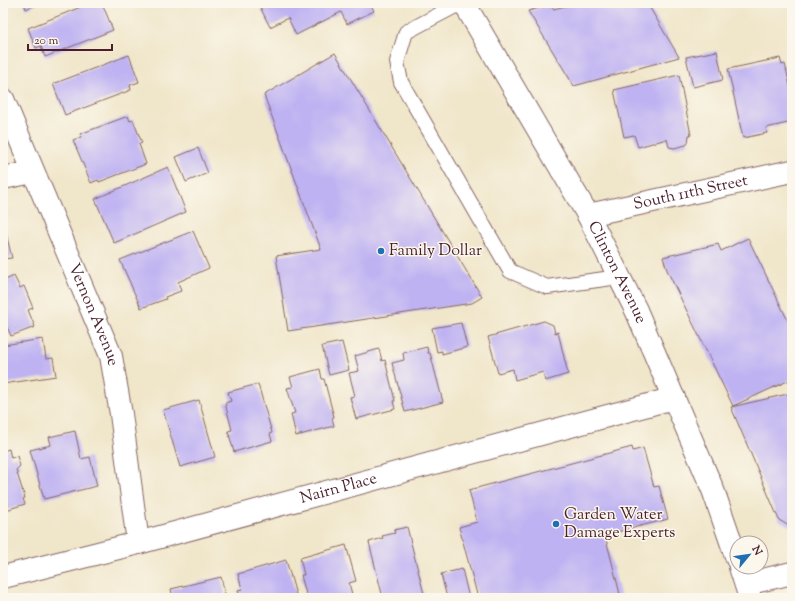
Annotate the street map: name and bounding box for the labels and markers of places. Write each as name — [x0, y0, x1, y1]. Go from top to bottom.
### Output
place label: Family Dollar — [389, 240, 482, 263]
marker: Family Dollar — [376, 246, 386, 256]
place label: Garden Water Damage Experts — [564, 504, 675, 545]
marker: Garden Water Damage Experts — [551, 519, 561, 529]

